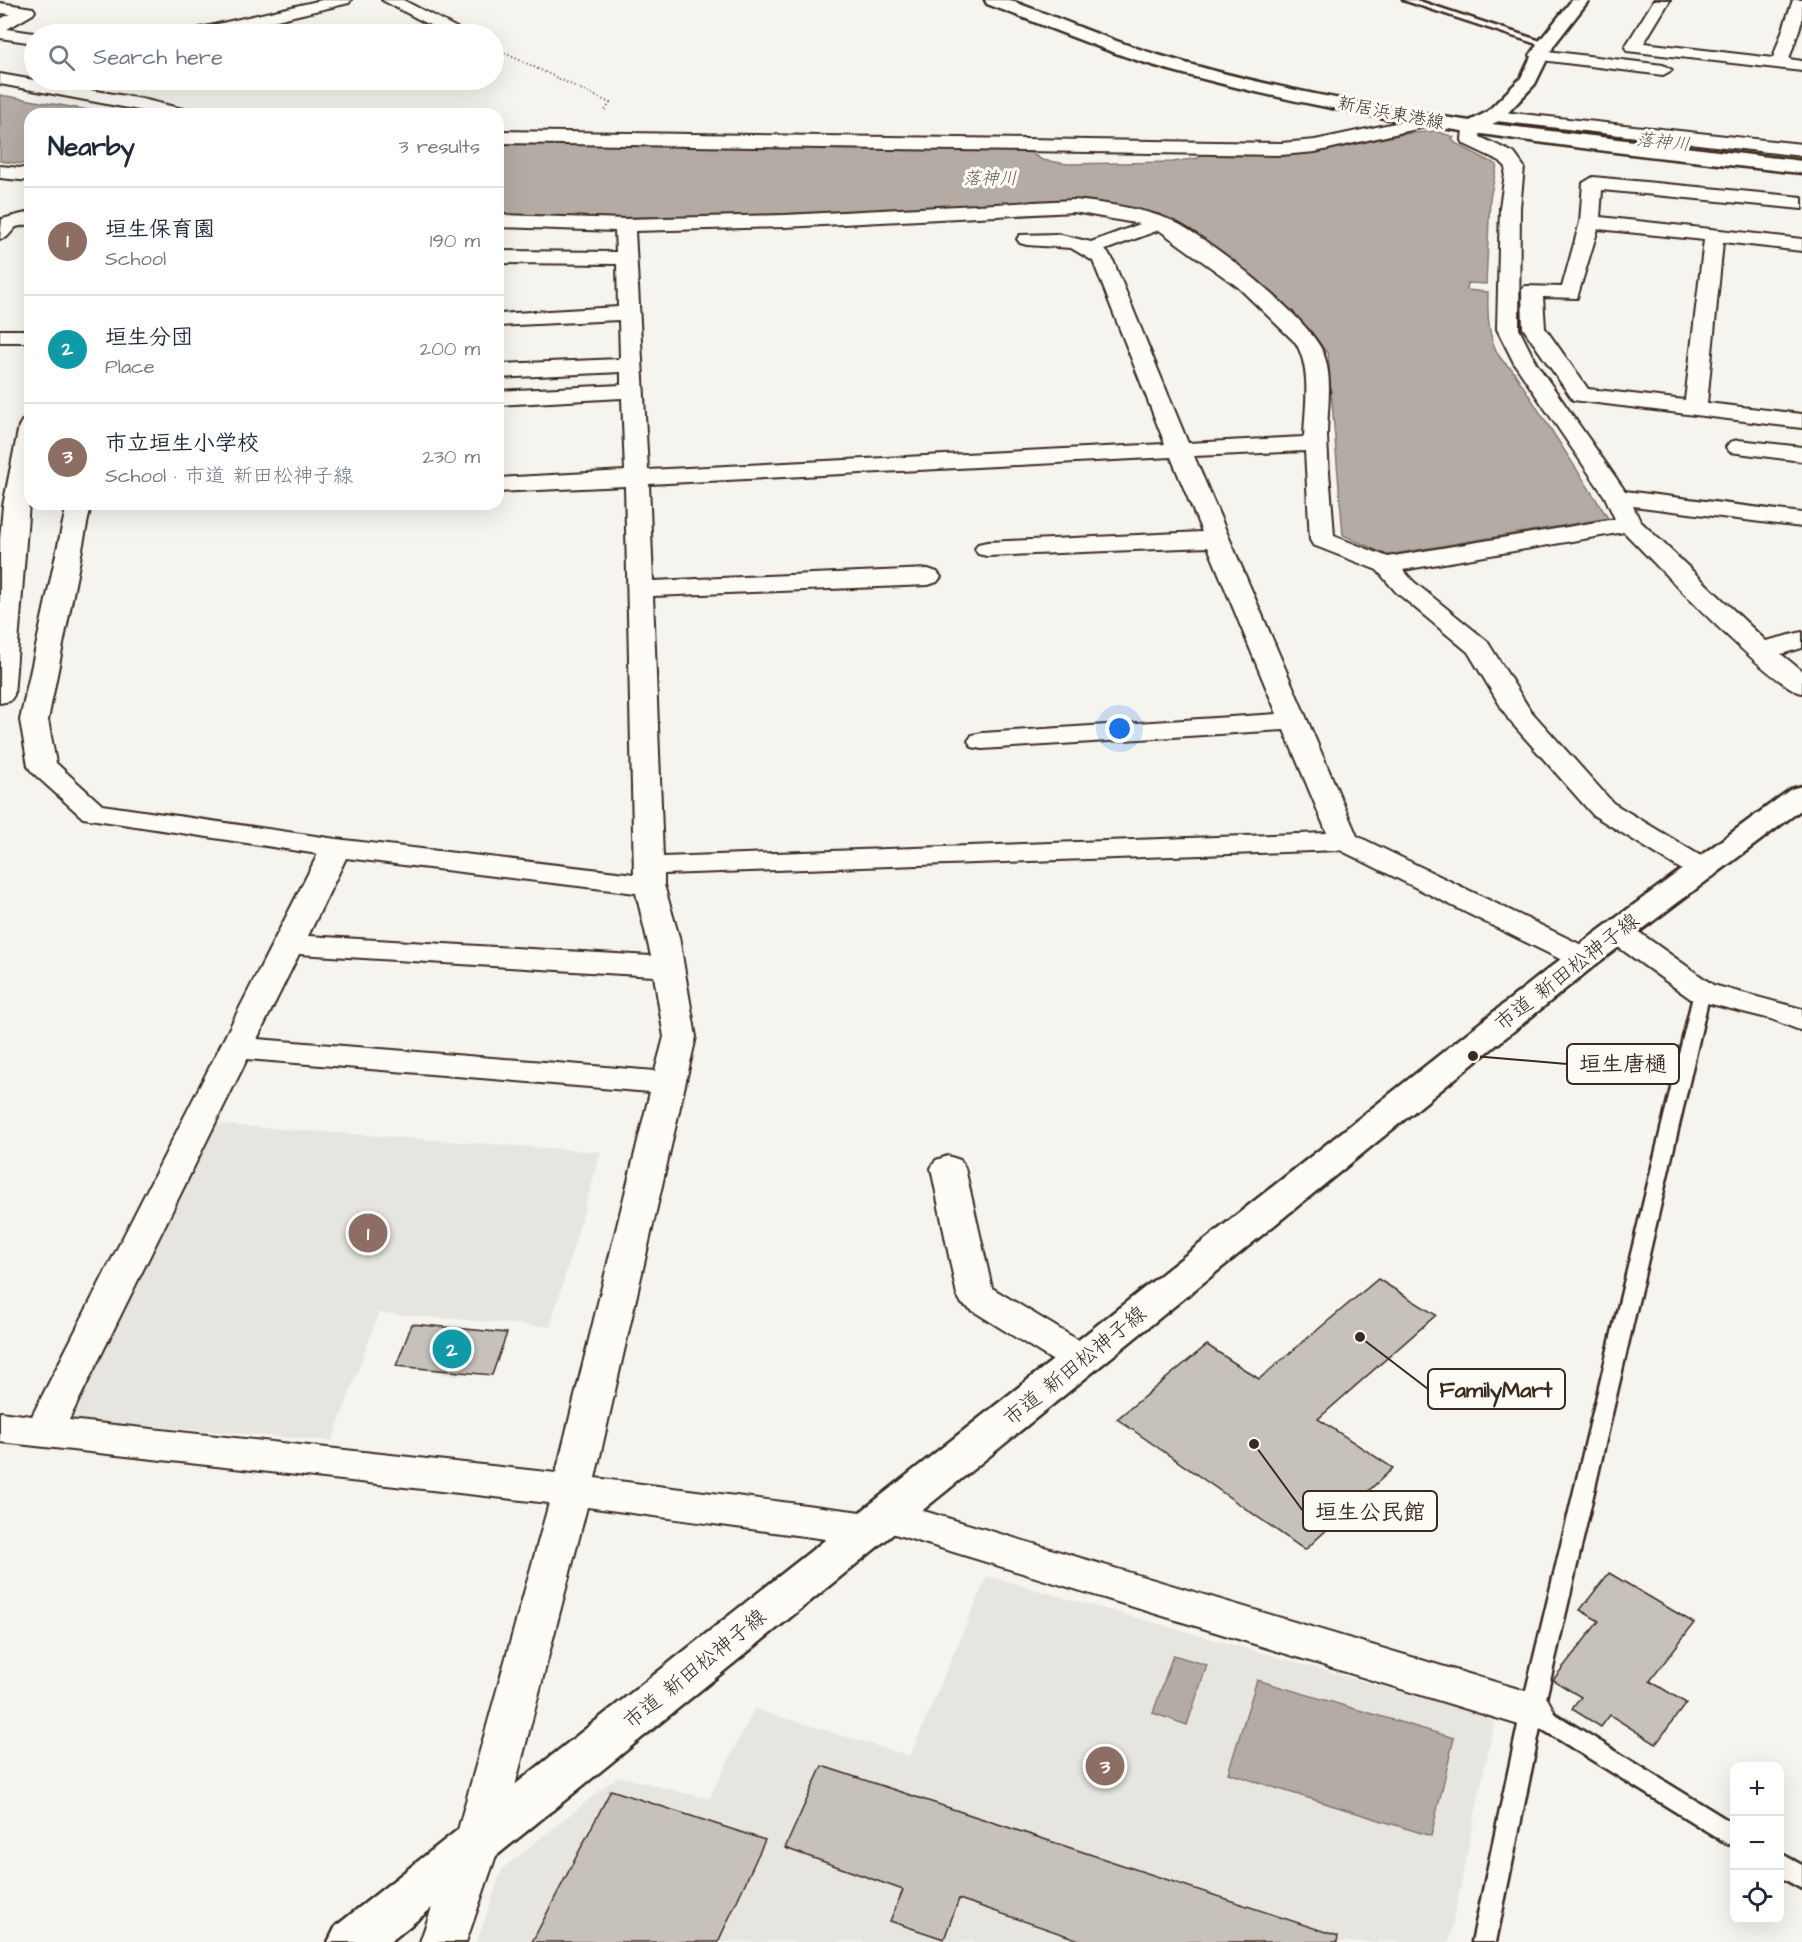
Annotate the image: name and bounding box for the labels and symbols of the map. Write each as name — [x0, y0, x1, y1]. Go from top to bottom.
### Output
street label: 新居浜東港線 — [1336, 90, 1446, 136]
water label: 落神川 — [1635, 127, 1691, 157]
water label: 落神川 — [963, 166, 1017, 191]
your location — [1105, 714, 1134, 743]
street label: 市道 新田松神子線 — [1489, 906, 1645, 1038]
callout: 垣生唐樋 — [1567, 1044, 1679, 1084]
text: 垣生唐樋 — [1579, 1049, 1667, 1080]
pin: 1 — [348, 1210, 388, 1256]
street label: 市道 新田松神子線 — [997, 1299, 1153, 1433]
pin: 2 — [432, 1326, 472, 1372]
callout: FamilyMart — [1428, 1369, 1565, 1409]
text: FamilyMart — [1440, 1375, 1554, 1408]
callout: 垣生公民館 — [1303, 1491, 1437, 1531]
text: 垣生公民館 — [1315, 1497, 1425, 1528]
street label: 市道 新田松神子線 — [617, 1602, 773, 1736]
pin: 3 — [1086, 1744, 1124, 1788]

